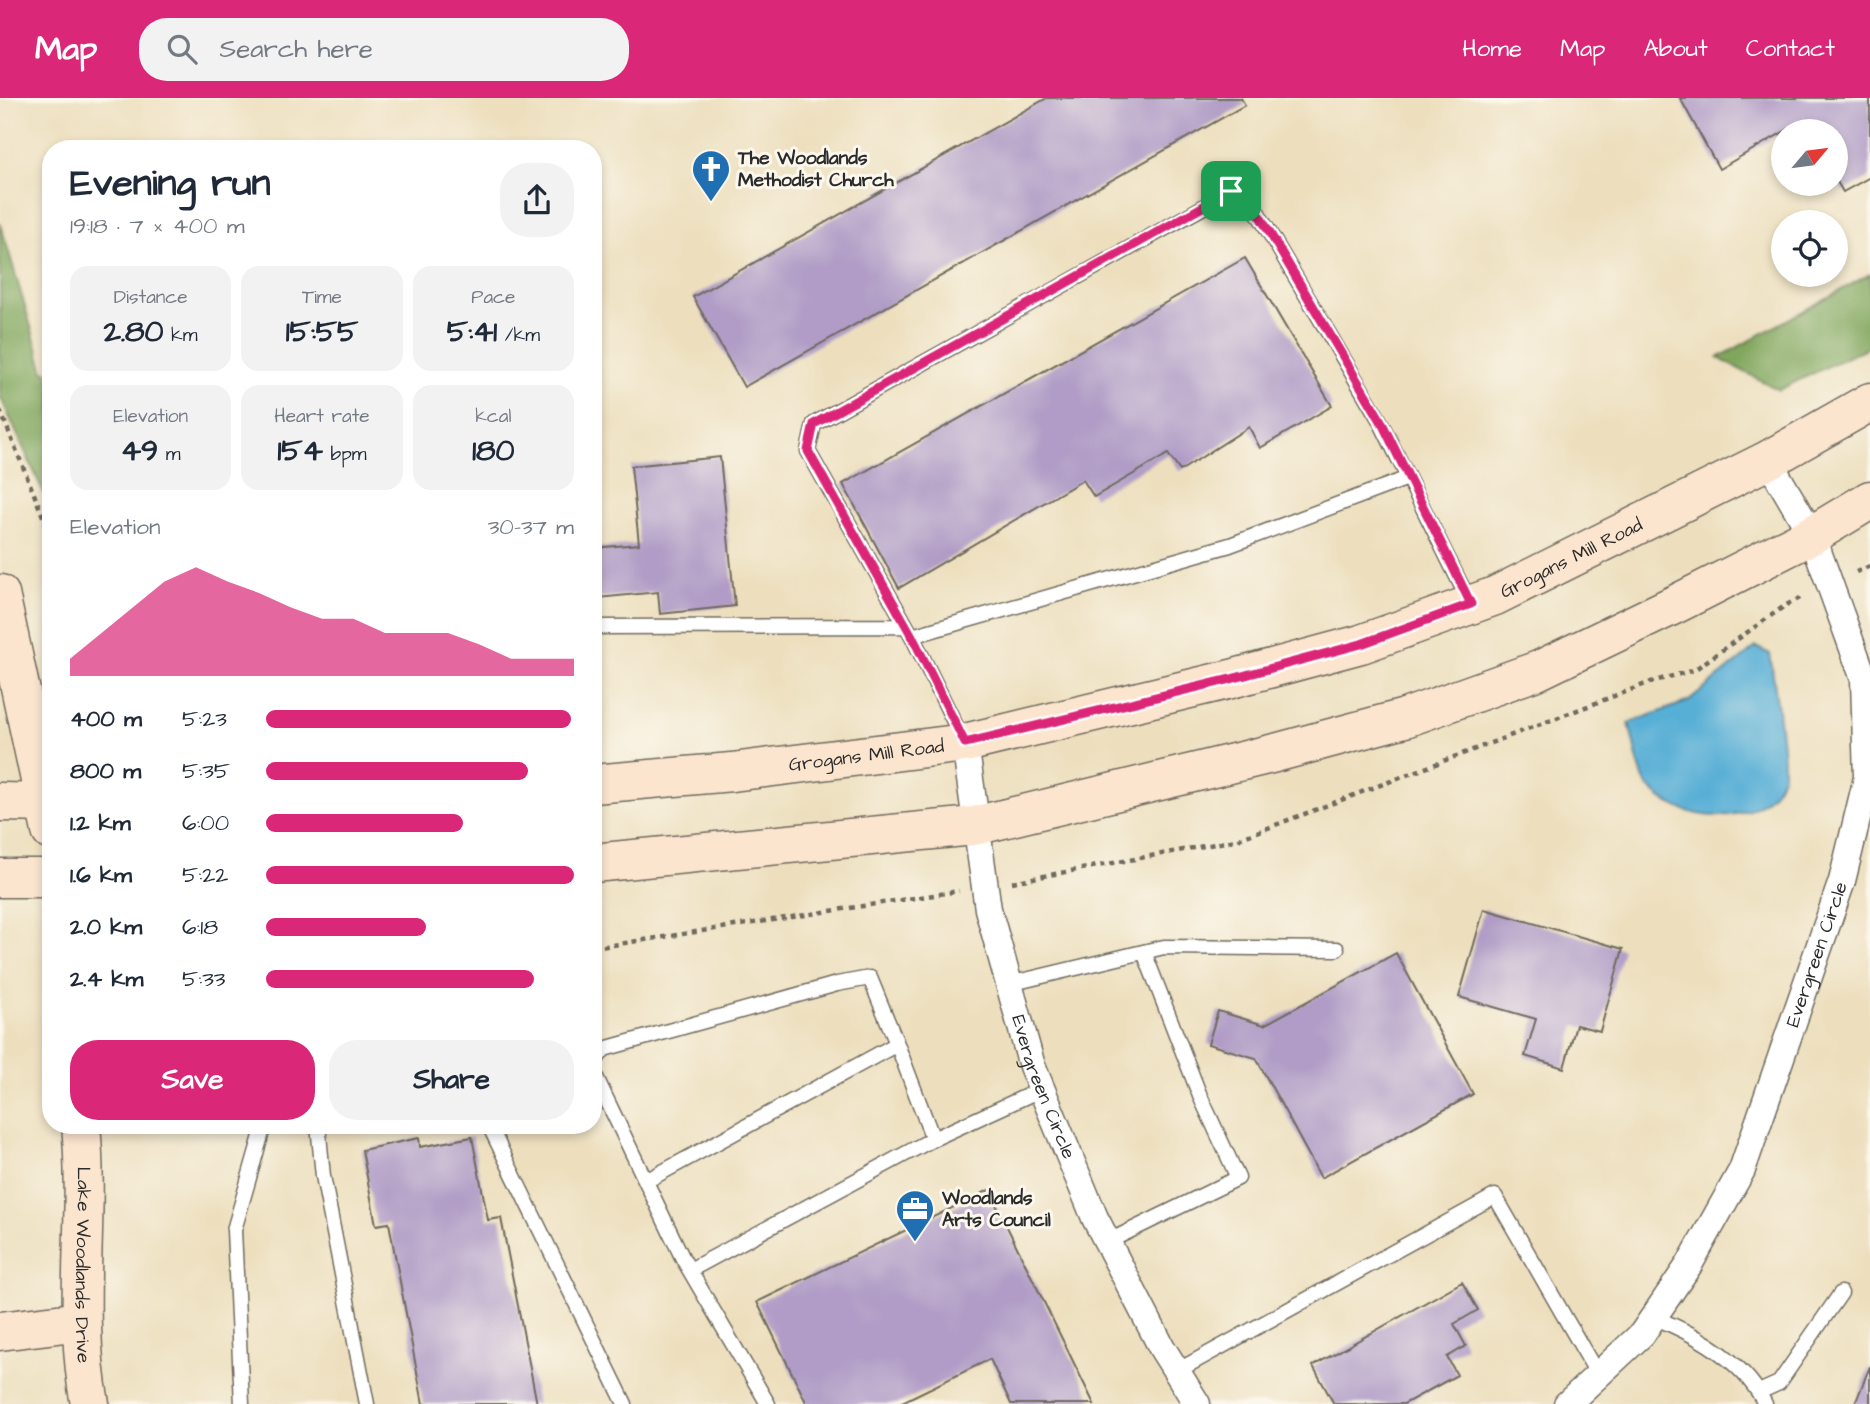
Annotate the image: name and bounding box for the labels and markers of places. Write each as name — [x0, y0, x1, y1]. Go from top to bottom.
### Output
place label: The Woodlands Methodist Church — [737, 145, 894, 194]
church icon: The Woodlands Methodist Church — [690, 148, 732, 203]
pin — [1201, 161, 1261, 221]
place label: Woodlands Arts Council — [941, 1185, 1051, 1234]
office icon: Woodlands Arts Council — [894, 1188, 936, 1243]

